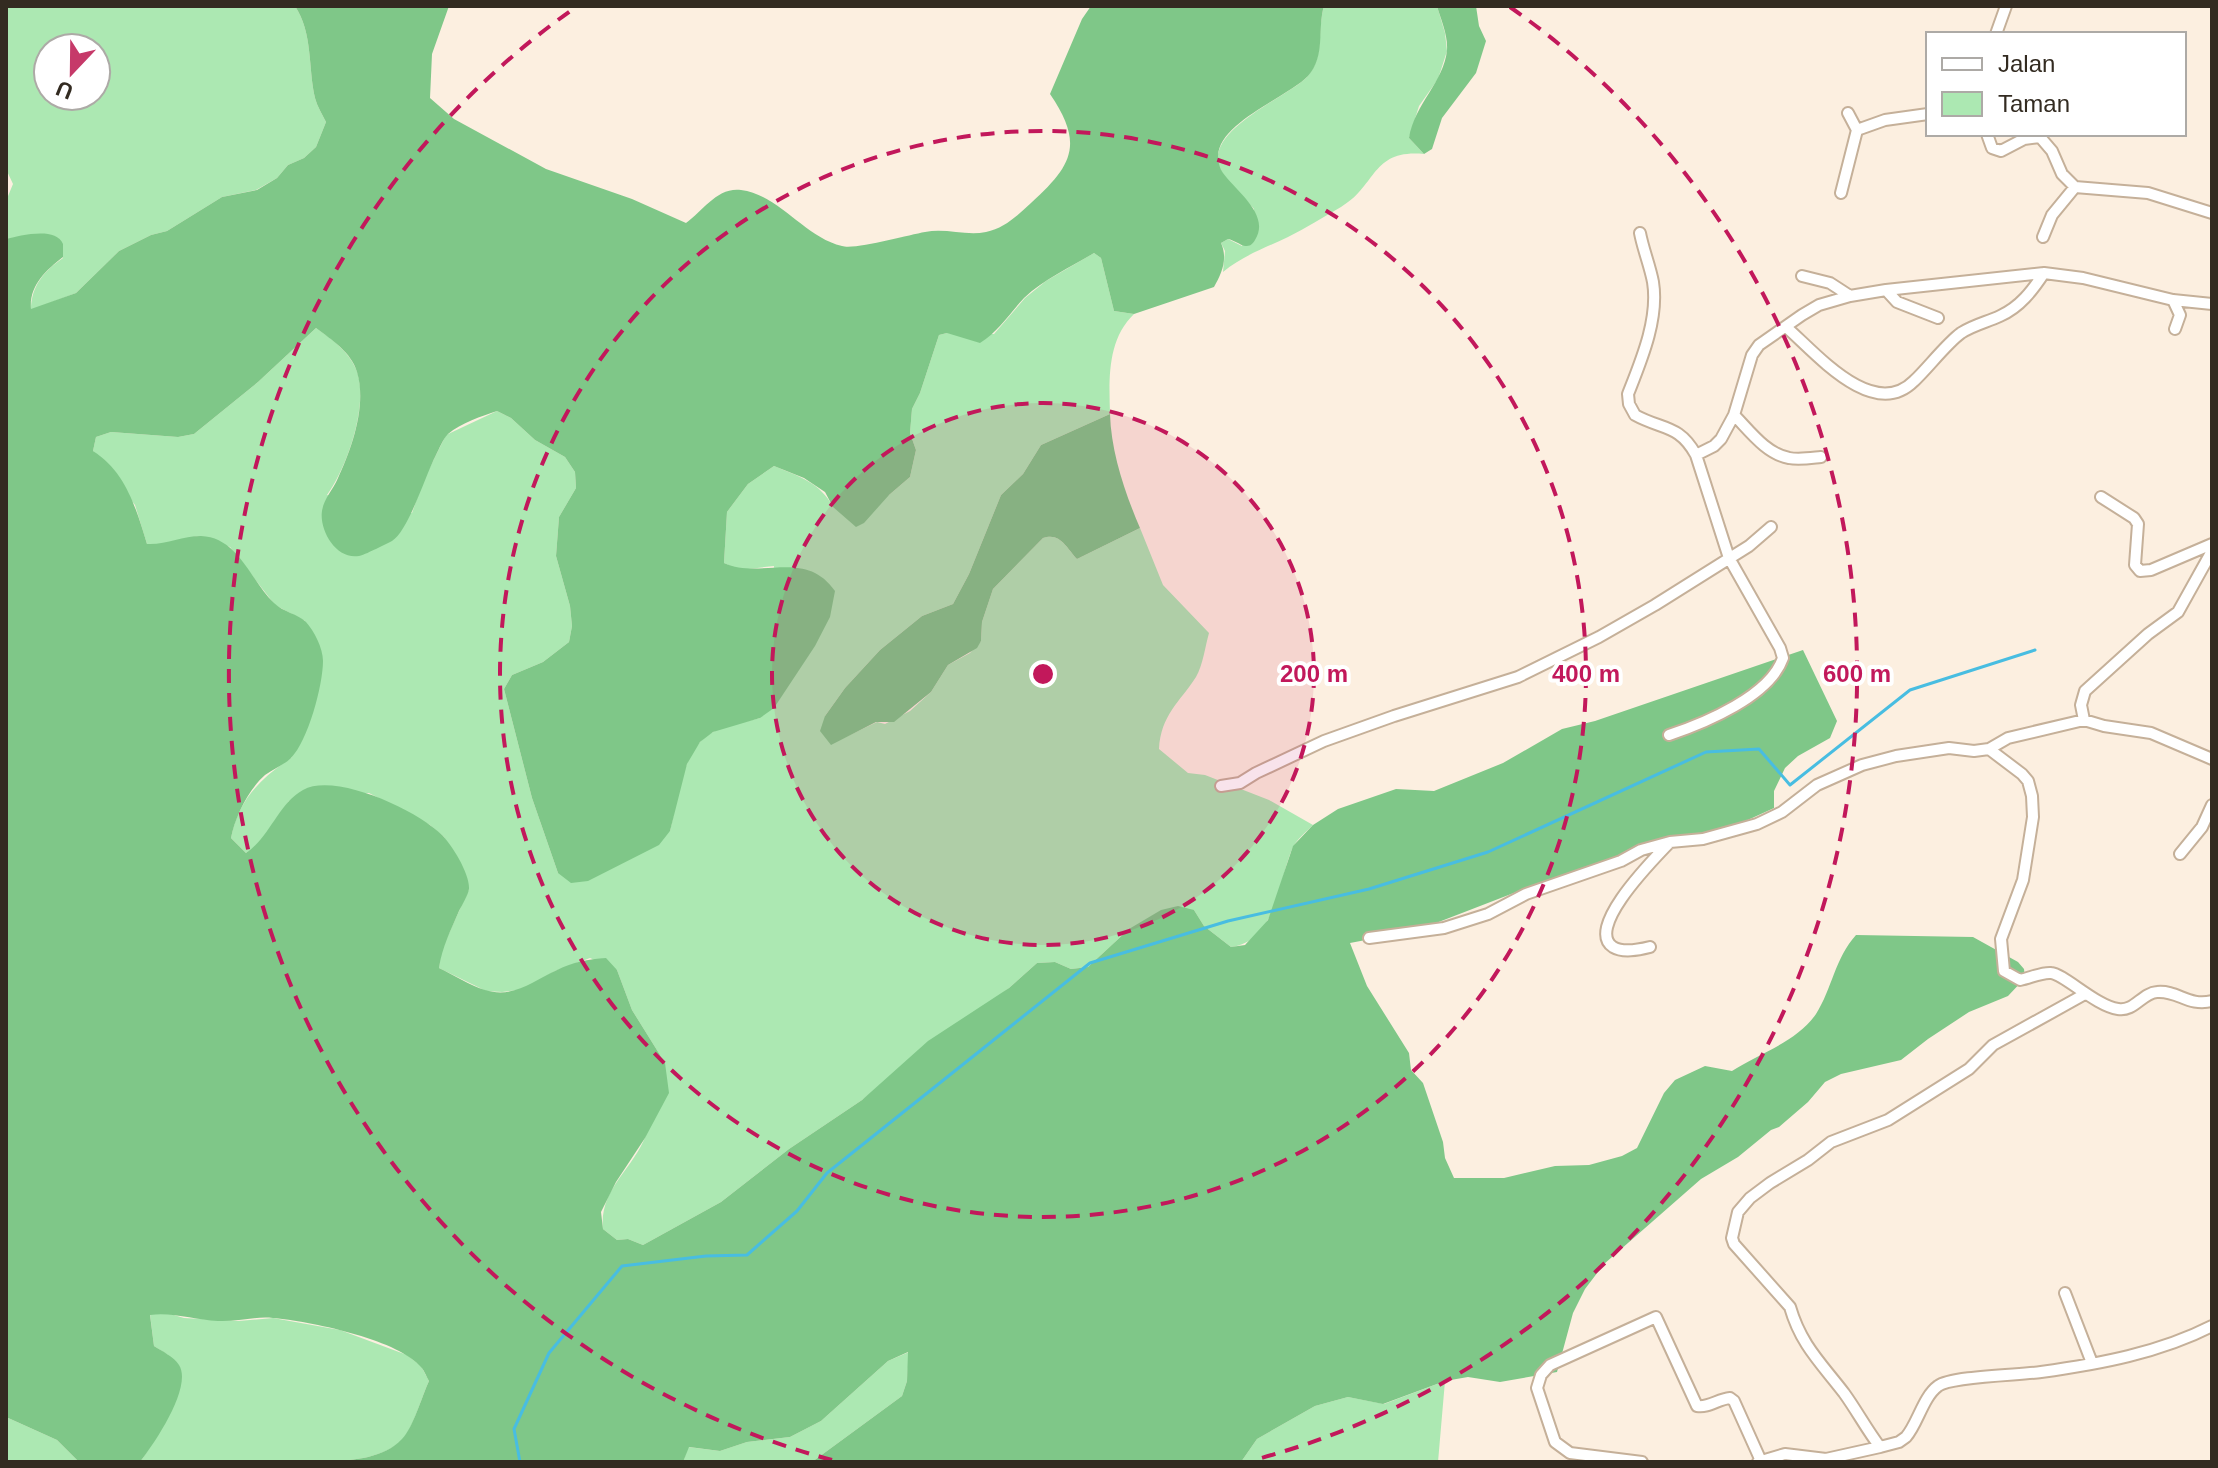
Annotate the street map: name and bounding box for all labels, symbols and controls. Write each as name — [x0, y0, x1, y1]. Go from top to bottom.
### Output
north arrow — [32, 32, 112, 112]
legend — [1926, 32, 2186, 136]
text: Jalan — [1998, 50, 2055, 77]
text: U — [53, 76, 77, 105]
text: Taman — [1998, 90, 2070, 117]
centre of rings — [1029, 660, 1057, 688]
text: 200 m — [1280, 660, 1348, 687]
text: 400 m — [1552, 660, 1620, 687]
text: 600 m — [1823, 660, 1891, 687]

